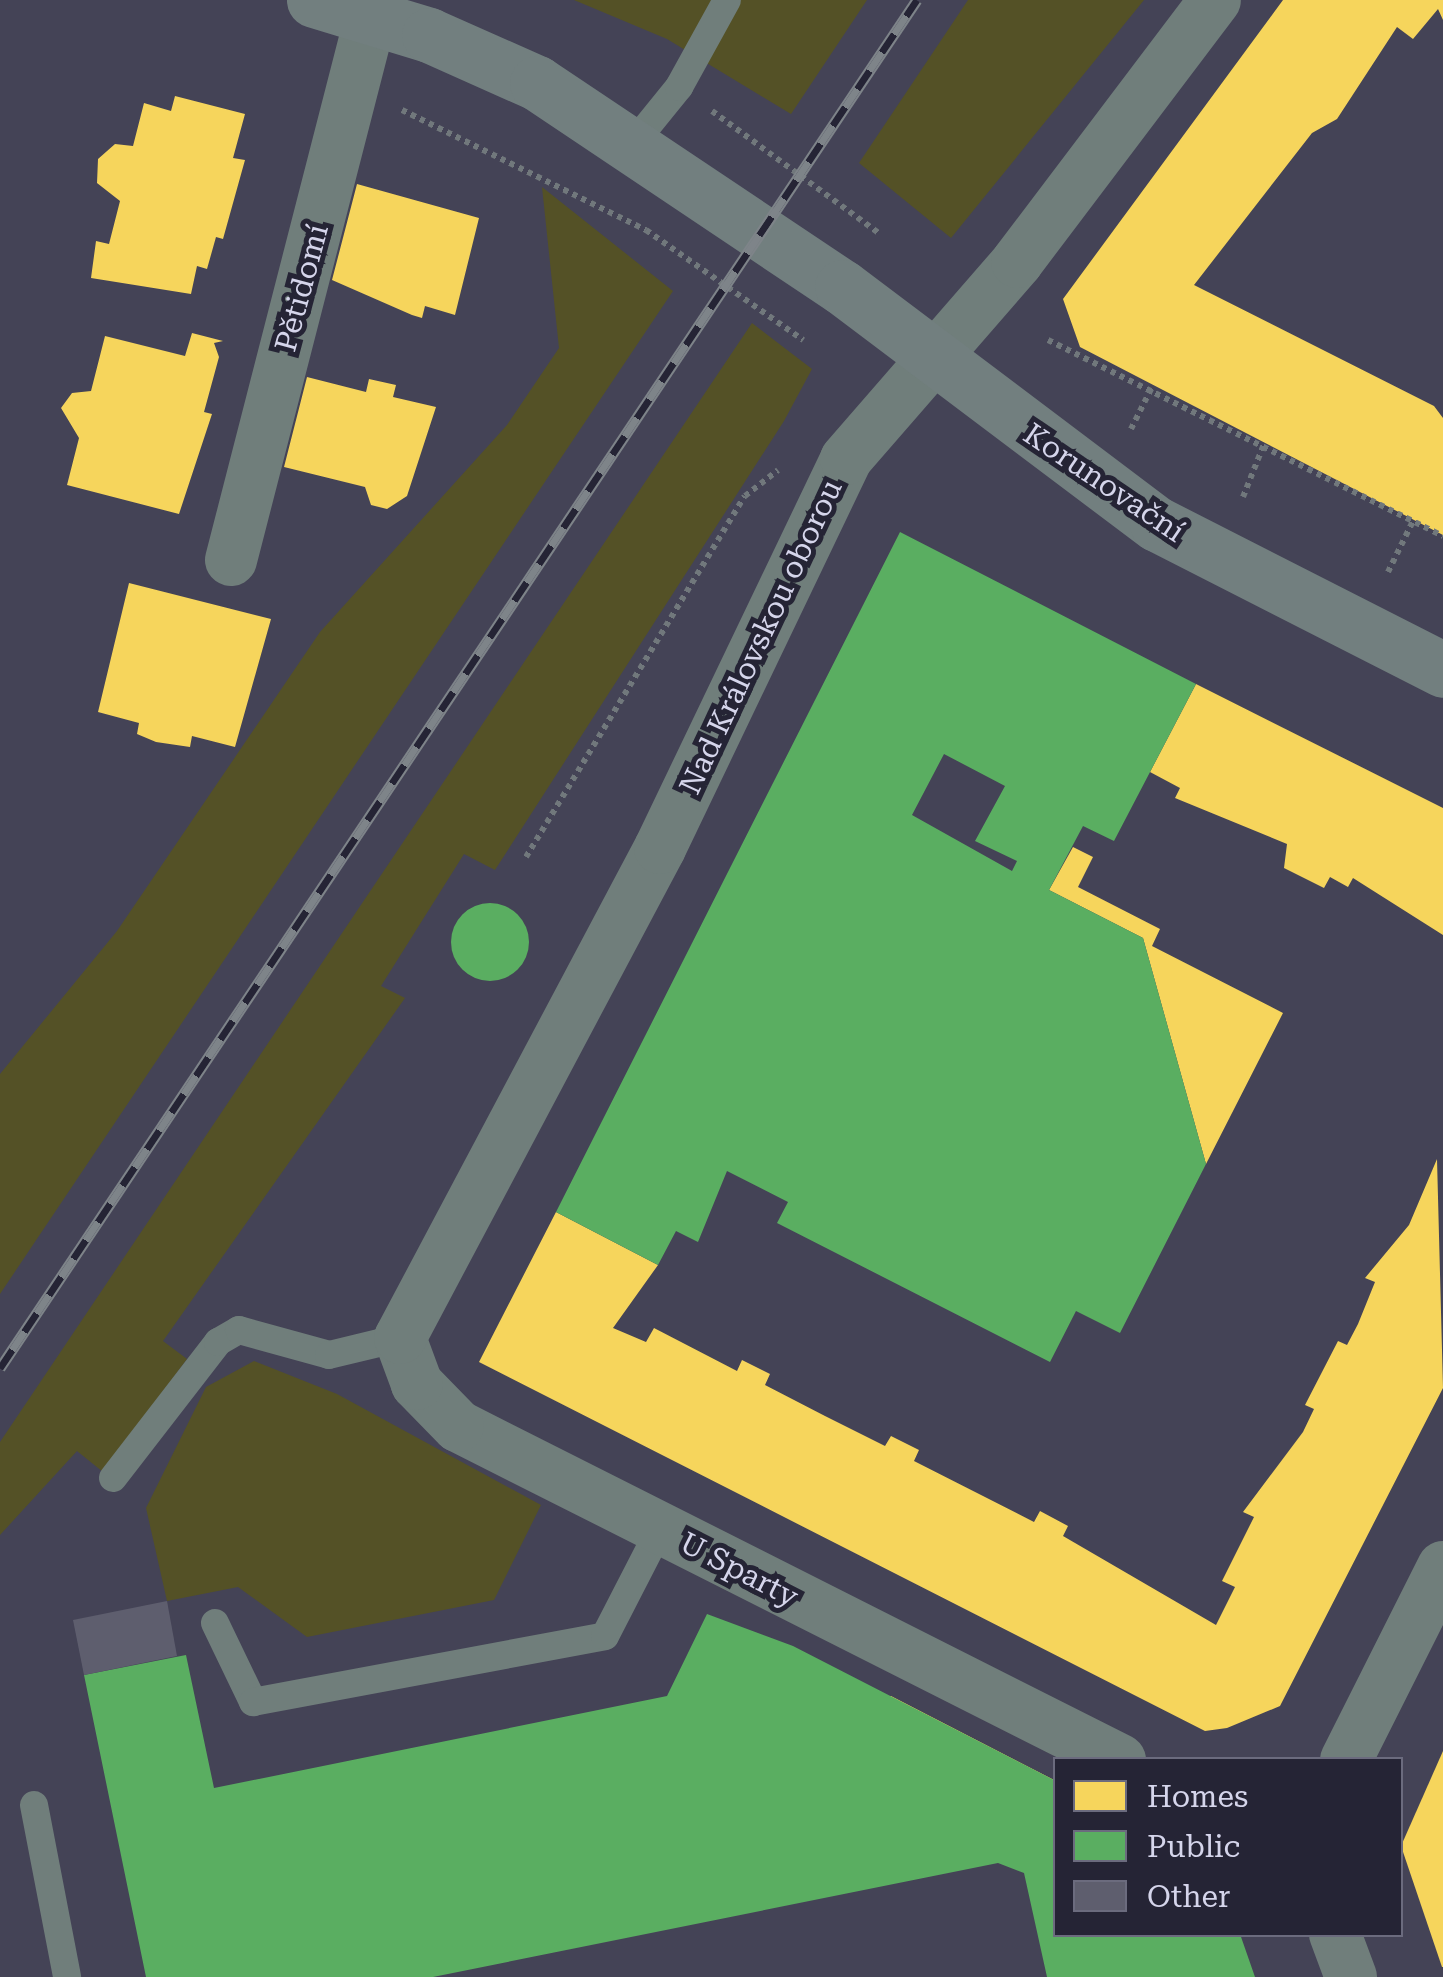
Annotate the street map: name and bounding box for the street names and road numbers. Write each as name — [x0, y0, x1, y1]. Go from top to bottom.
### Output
street label: Pětidomí — [268, 220, 336, 356]
street label: Korunovační — [1017, 416, 1191, 550]
street label: Nad Královskou oborou — [672, 474, 850, 800]
street label: U Sparty — [674, 1525, 804, 1615]

